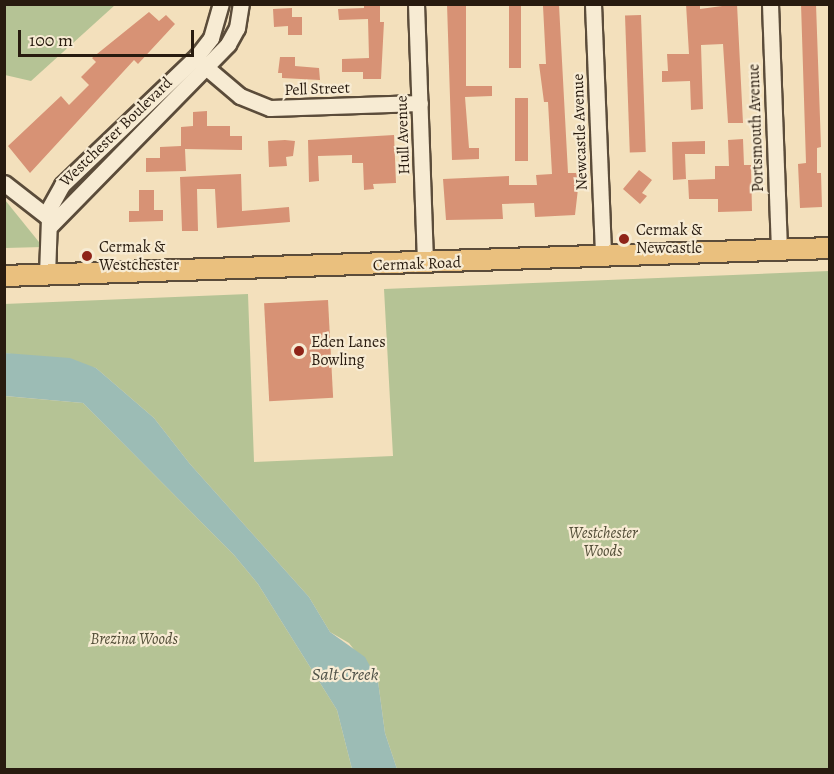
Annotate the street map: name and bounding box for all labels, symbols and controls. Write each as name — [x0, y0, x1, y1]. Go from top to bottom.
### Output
scale bar — [21, 18, 196, 56]
text: 100 m — [29, 28, 73, 52]
street label: Portsmouth Avenue — [744, 63, 768, 193]
street label: Westchester Boulevard — [56, 73, 176, 191]
street label: Newcastle Avenue — [568, 73, 592, 191]
street label: Pell Street — [284, 78, 350, 100]
street label: Hull Avenue — [392, 95, 414, 175]
place label: Cermak & Newcastle — [636, 220, 702, 258]
marker: Cermak & Newcastle — [617, 232, 631, 246]
place label: Cermak & Westchester — [99, 237, 179, 275]
marker: Cermak & Westchester — [80, 249, 94, 263]
street label: Cermak Road — [373, 253, 461, 275]
place label: Eden Lanes Bowling — [311, 332, 386, 370]
marker: Eden Lanes Bowling — [292, 344, 306, 358]
park label: Westchester Woods — [569, 523, 637, 561]
park label: Brezina Woods — [90, 629, 178, 649]
water label: Salt Creek — [311, 663, 379, 685]

